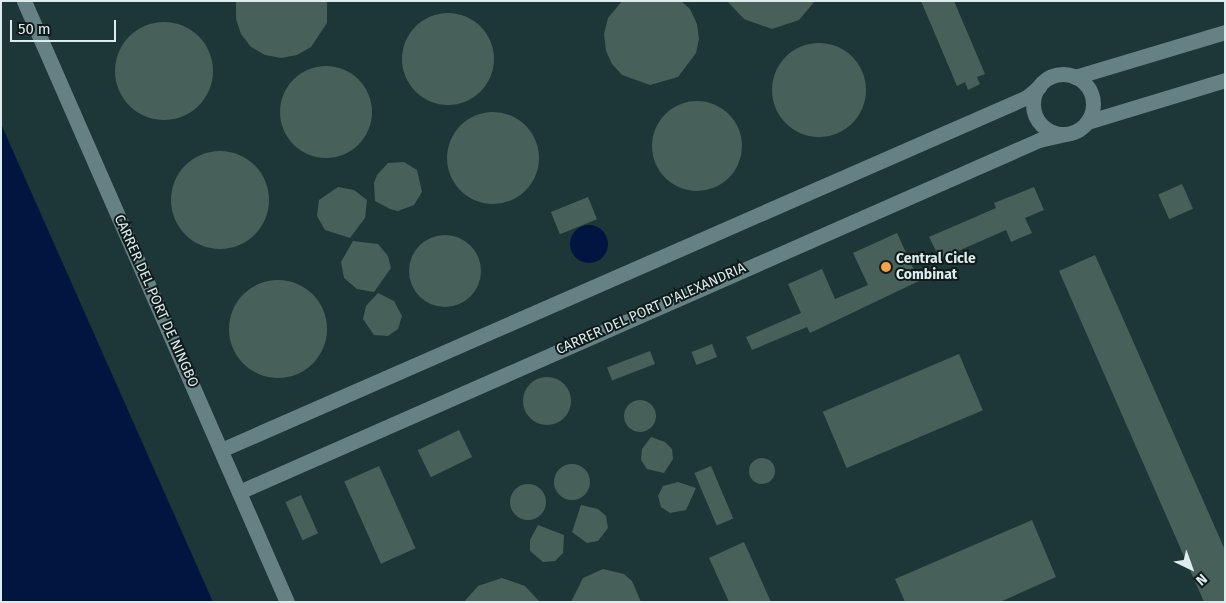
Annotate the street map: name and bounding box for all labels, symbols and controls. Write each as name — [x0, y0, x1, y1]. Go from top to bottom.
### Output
scale bar — [12, 10, 119, 42]
text: 50 m — [18, 20, 51, 38]
street label: CARRER DEL PORT DE NINGBO — [110, 212, 202, 390]
place label: Central Cicle Combinat — [896, 251, 976, 284]
street label: CARRER DEL PORT D'ALEXANDRIA — [554, 260, 748, 358]
marker: Central Cicle Combinat — [880, 261, 892, 273]
north arrow — [1166, 543, 1216, 593]
text: N — [1192, 570, 1211, 589]

